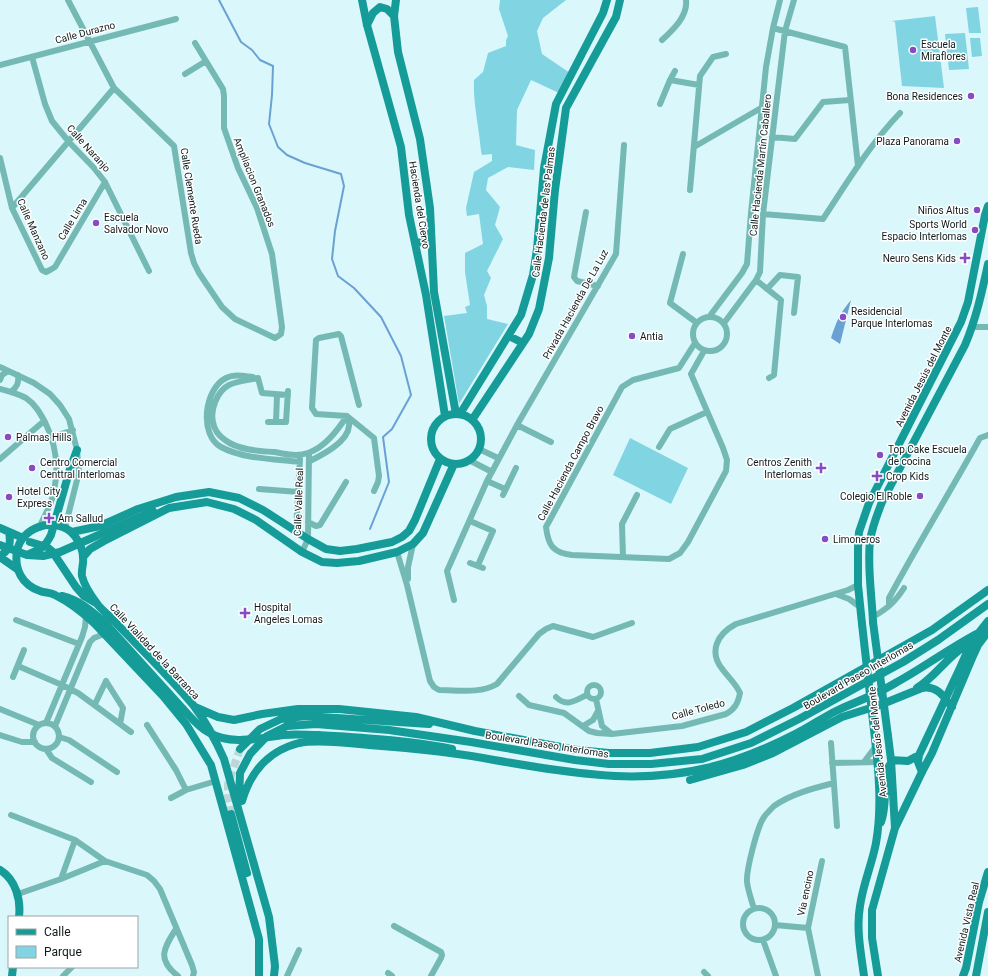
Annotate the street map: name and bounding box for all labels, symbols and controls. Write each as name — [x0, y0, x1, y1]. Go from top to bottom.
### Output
street label: Calle Durazno — [54, 19, 117, 46]
place label: Escuela Miraflores — [921, 39, 966, 62]
marker: Escuela Miraflores — [908, 45, 918, 55]
place label: Bona Residences — [886, 91, 963, 102]
marker: Bona Residences — [966, 91, 976, 101]
street label: Calle Hacienda Martín Caballero — [748, 93, 773, 237]
street label: Calle Naranjo — [65, 123, 113, 174]
street label: Ampliacion Granados — [232, 136, 278, 229]
place label: Plaza Panorama — [876, 136, 949, 147]
marker: Plaza Panorama — [952, 136, 962, 146]
street label: Calle Hacienda de las Palmas — [530, 146, 557, 278]
street label: Calle Clemente Rueda — [178, 147, 205, 245]
street label: Hacienda del Ciervo — [407, 160, 432, 250]
street label: Calle Lima — [56, 196, 89, 242]
street label: Calle Manzano — [15, 197, 52, 262]
place label: Niños Altus — [918, 205, 969, 216]
marker: Niños Altus — [972, 205, 982, 215]
place label: Escuela Salvador Novo — [104, 212, 169, 235]
marker: Escuela Salvador Novo — [91, 218, 101, 228]
place label: Sports World Espacio Interlomas — [882, 219, 967, 242]
marker: Sports World Espacio Interlomas — [970, 225, 980, 235]
street label: Privada Hacienda De La Luz — [541, 247, 610, 361]
marker: Neuro Sens Kids — [959, 252, 971, 264]
place label: Neuro Sens Kids — [883, 253, 956, 264]
place label: Residencial Parque Interlomas — [851, 306, 933, 329]
marker: Residencial Parque Interlomas — [838, 312, 848, 322]
street label: Avenida Jesús del Monte — [893, 324, 954, 428]
marker: Antia — [627, 331, 637, 341]
place label: Antia — [640, 331, 663, 342]
street label: Calle Hacienda Campo Bravo — [535, 403, 606, 523]
marker: Palmas Hills — [3, 432, 13, 442]
place label: Palmas Hills — [16, 432, 72, 443]
place label: Top Cake Escuela de cocina — [888, 444, 967, 467]
marker: Top Cake Escuela de cocina — [875, 450, 885, 460]
place label: Centro Comercial Centtral Interlomas — [40, 457, 125, 480]
place label: Centros Zenith Interlomas — [747, 457, 812, 480]
marker: Centros Zenith Interlomas — [815, 462, 827, 474]
marker: Centro Comercial Centtral Interlomas — [27, 463, 37, 473]
street label: Calle Valle Real — [292, 468, 305, 536]
marker: Crop Kids — [871, 470, 883, 482]
place label: Crop Kids — [886, 471, 929, 482]
place label: Hotel City Express — [17, 486, 61, 509]
place label: Colegio El Roble — [840, 491, 912, 502]
marker: Colegio El Roble — [915, 491, 925, 501]
marker: Hotel City Express — [4, 492, 14, 502]
marker: Am Sallud — [43, 512, 55, 524]
place label: Am Sallud — [58, 513, 103, 524]
marker: Limoneros — [820, 534, 830, 544]
place label: Limoneros — [833, 534, 880, 545]
street label: Calle Vialidad de la Barranca — [107, 601, 202, 701]
place label: Hospital Angeles Lomas — [254, 602, 323, 625]
marker: Hospital Angeles Lomas — [239, 607, 251, 619]
street label: Boulevard Paseo Interlomas — [801, 639, 915, 711]
street label: Avenida Jesús del Monte — [866, 686, 889, 798]
street label: Calle Toledo — [670, 697, 726, 722]
street label: Boulevard Paseo Interlomas — [484, 729, 609, 760]
street label: Via encino — [795, 869, 816, 917]
street label: Avenida Vista Real — [952, 881, 981, 963]
legend — [8, 916, 138, 968]
text: Calle — [44, 925, 71, 939]
text: Parque — [44, 945, 82, 959]

